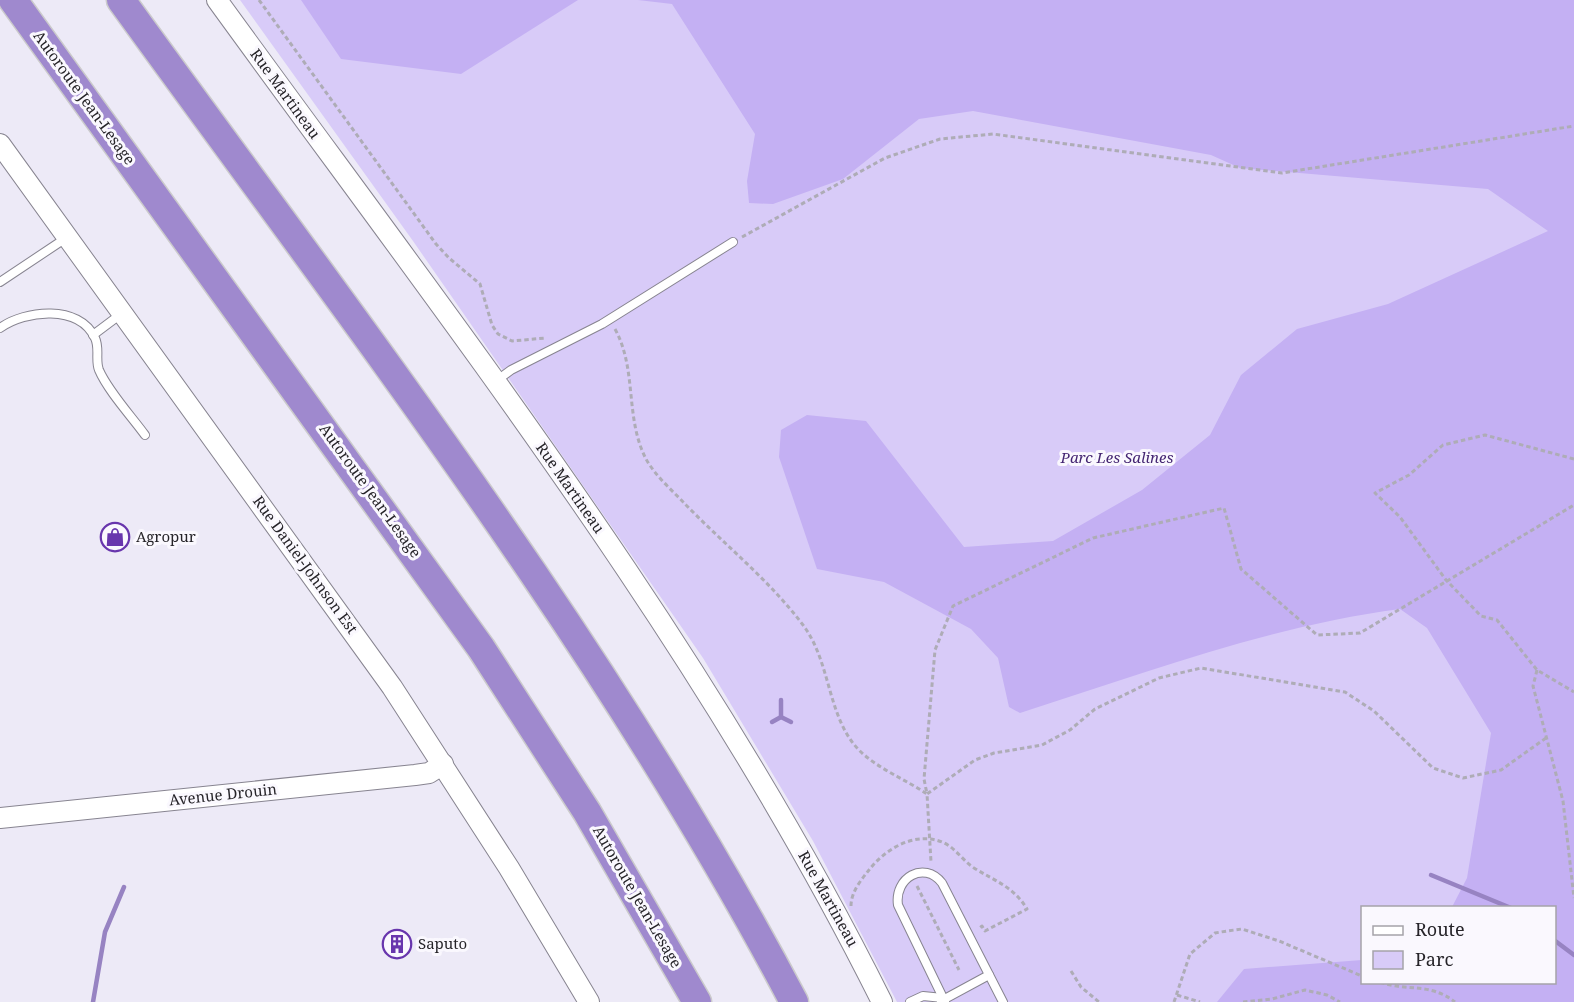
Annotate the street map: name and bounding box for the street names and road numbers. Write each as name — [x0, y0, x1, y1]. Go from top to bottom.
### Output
street label: Autoroute Jean-Lesage — [29, 26, 140, 168]
street label: Rue Martineau — [246, 44, 326, 143]
street label: Autoroute Jean-Lesage — [315, 419, 426, 561]
street label: Rue Martineau — [532, 438, 610, 537]
street label: Rue Daniel-Johnson Est — [249, 491, 363, 637]
street label: Avenue Drouin — [168, 778, 278, 810]
street label: Autoroute Jean-Lesage — [589, 822, 687, 971]
street label: Rue Martineau — [794, 847, 864, 950]

